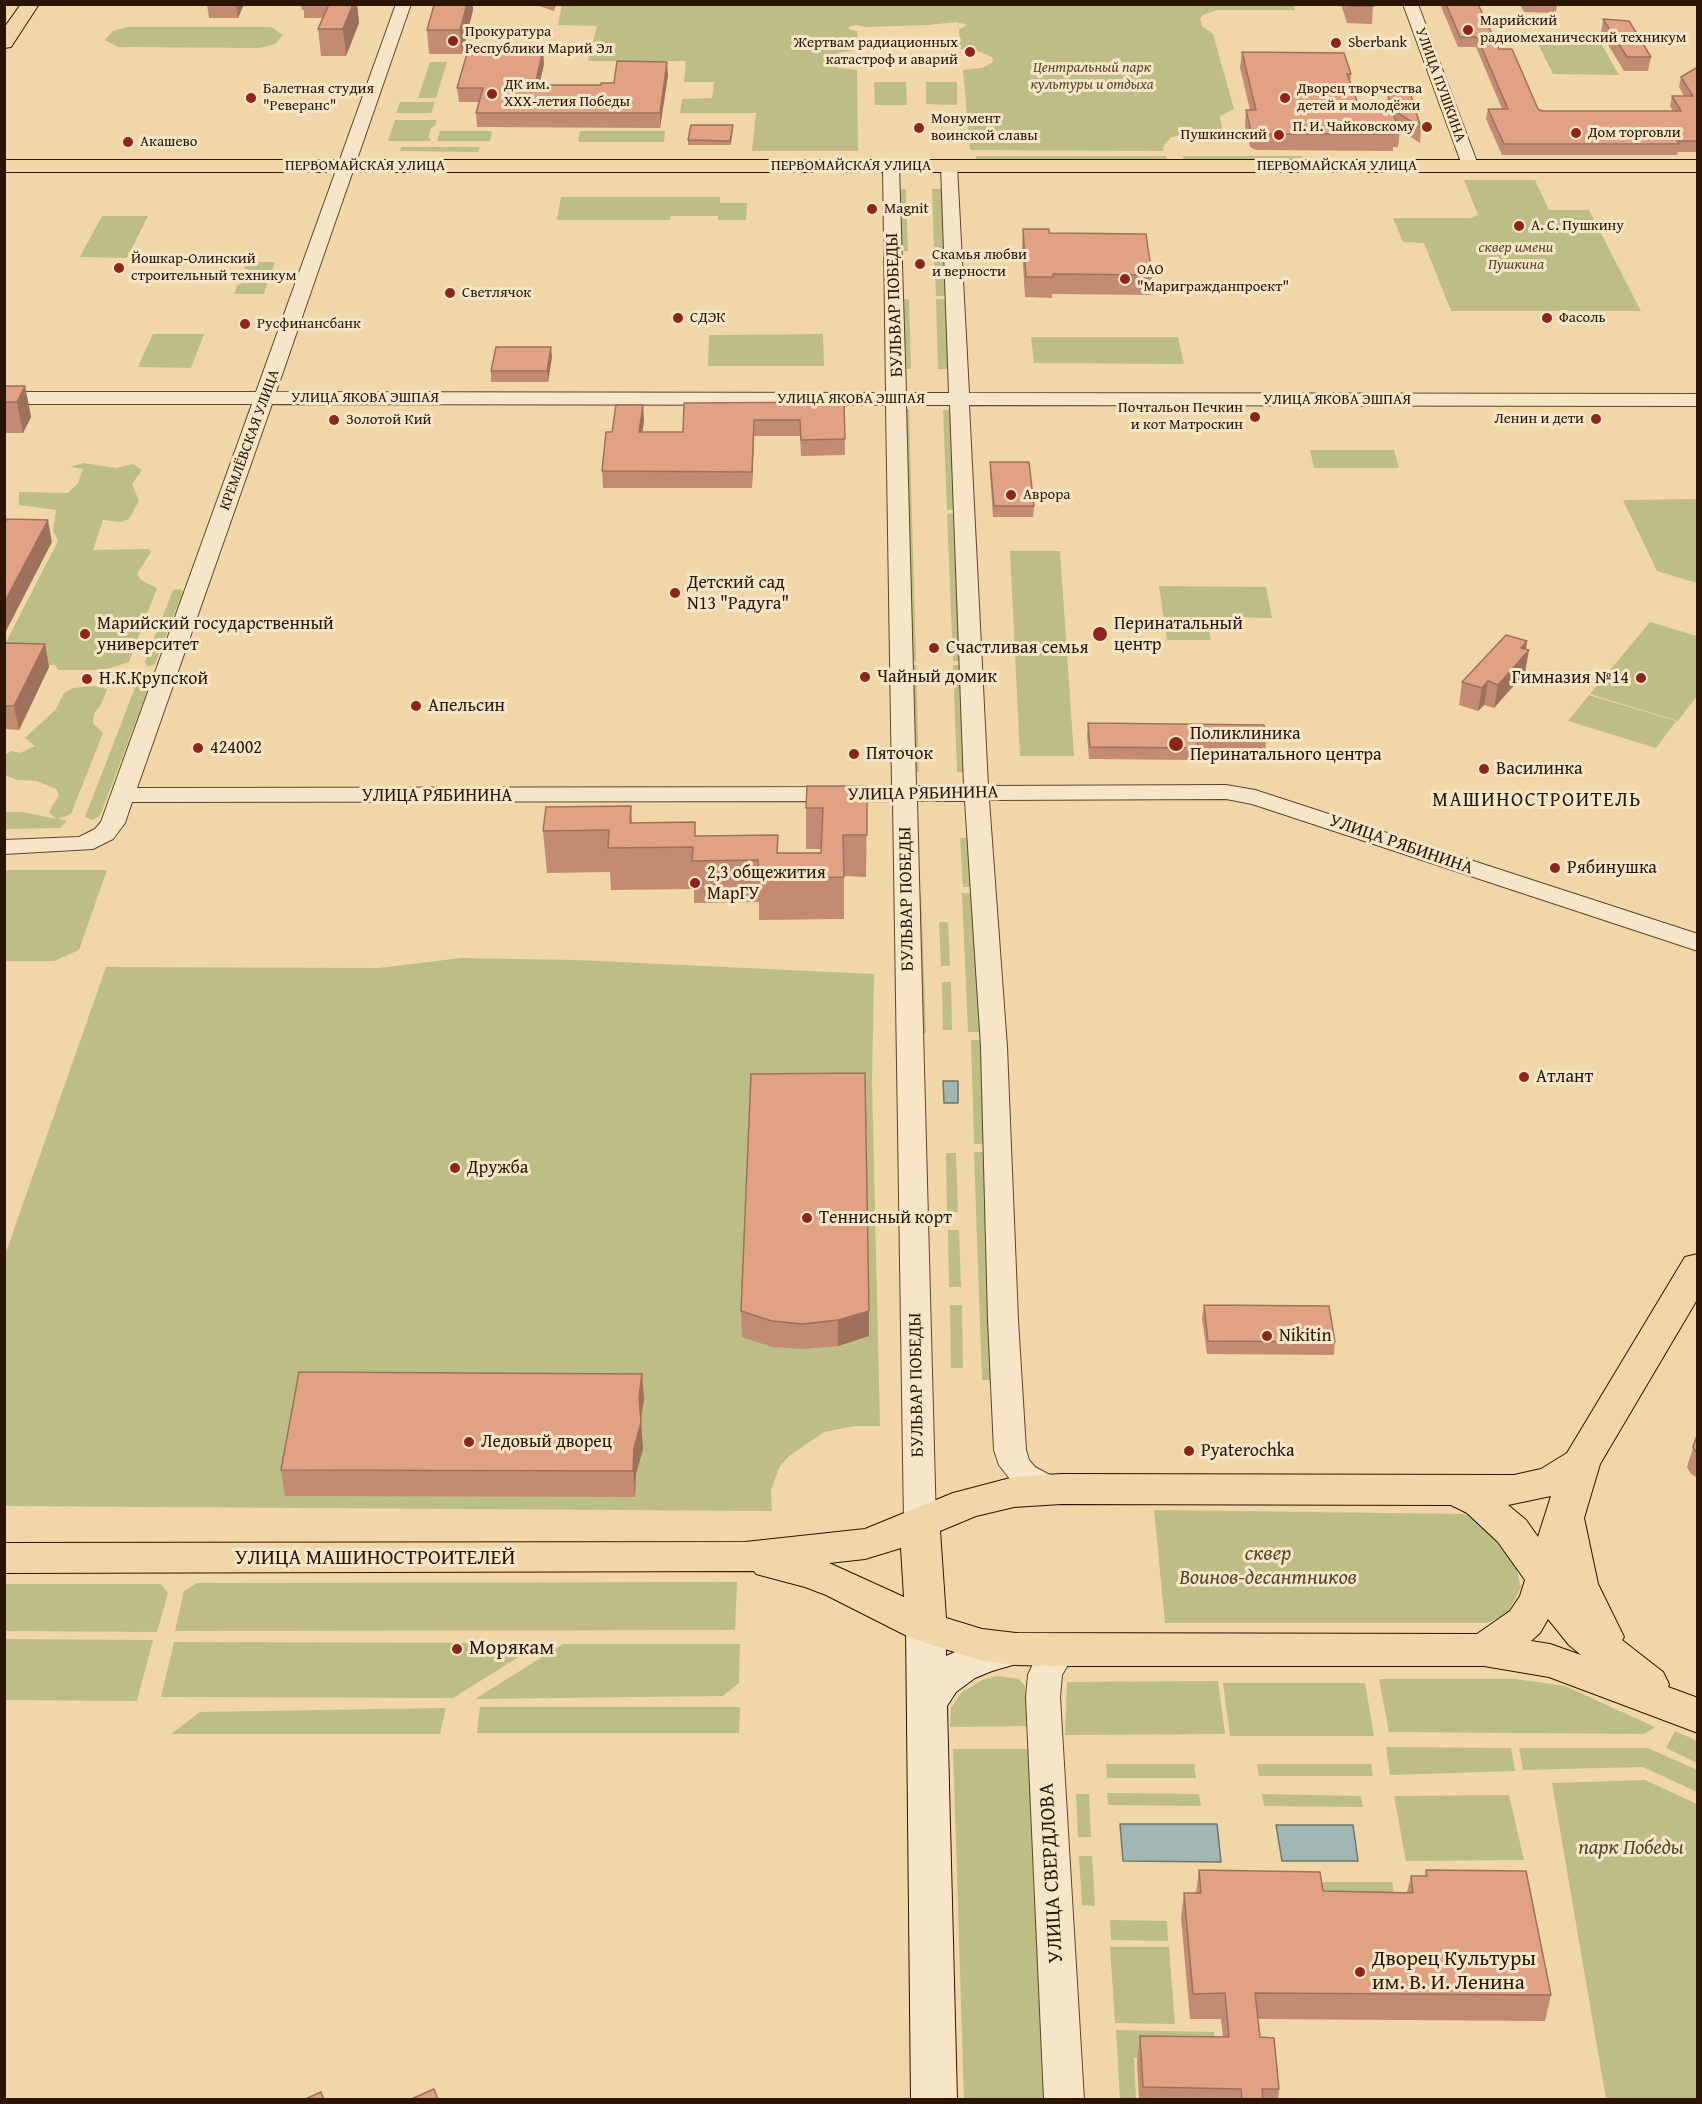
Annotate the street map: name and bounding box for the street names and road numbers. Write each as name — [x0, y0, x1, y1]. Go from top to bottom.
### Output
street label: УЛИЦА ПУШКИНА — [1411, 25, 1469, 145]
street label: ПЕРВОМАЙСКАЯ УЛИЦА — [285, 157, 445, 175]
street label: ПЕРВОМАЙСКАЯ УЛИЦА — [771, 157, 931, 175]
street label: ПЕРВОМАЙСКАЯ УЛИЦА — [1257, 157, 1417, 175]
street label: БУЛЬВАР ПОБЕДЫ — [882, 232, 908, 378]
street label: КРЕМЛЁВСКАЯ УЛИЦА — [216, 367, 284, 513]
street label: УЛИЦА ЯКОВА ЭШПАЯ — [291, 389, 439, 407]
street label: УЛИЦА ЯКОВА ЭШПАЯ — [777, 390, 925, 408]
street label: УЛИЦА ЯКОВА ЭШПАЯ — [1263, 391, 1411, 409]
street label: УЛИЦА РЯБИНИНА — [848, 782, 998, 806]
street label: УЛИЦА РЯБИНИНА — [362, 785, 512, 807]
street label: УЛИЦА РЯБИНИНА — [1326, 810, 1476, 880]
street label: БУЛЬВАР ПОБЕДЫ — [895, 826, 919, 972]
street label: БУЛЬВАР ПОБЕДЫ — [905, 1312, 929, 1458]
street label: УЛИЦА МАШИНОСТРОИТЕЛЕЙ — [235, 1546, 515, 1572]
street label: УЛИЦА СВЕРДЛОВА — [1035, 1782, 1069, 1964]

